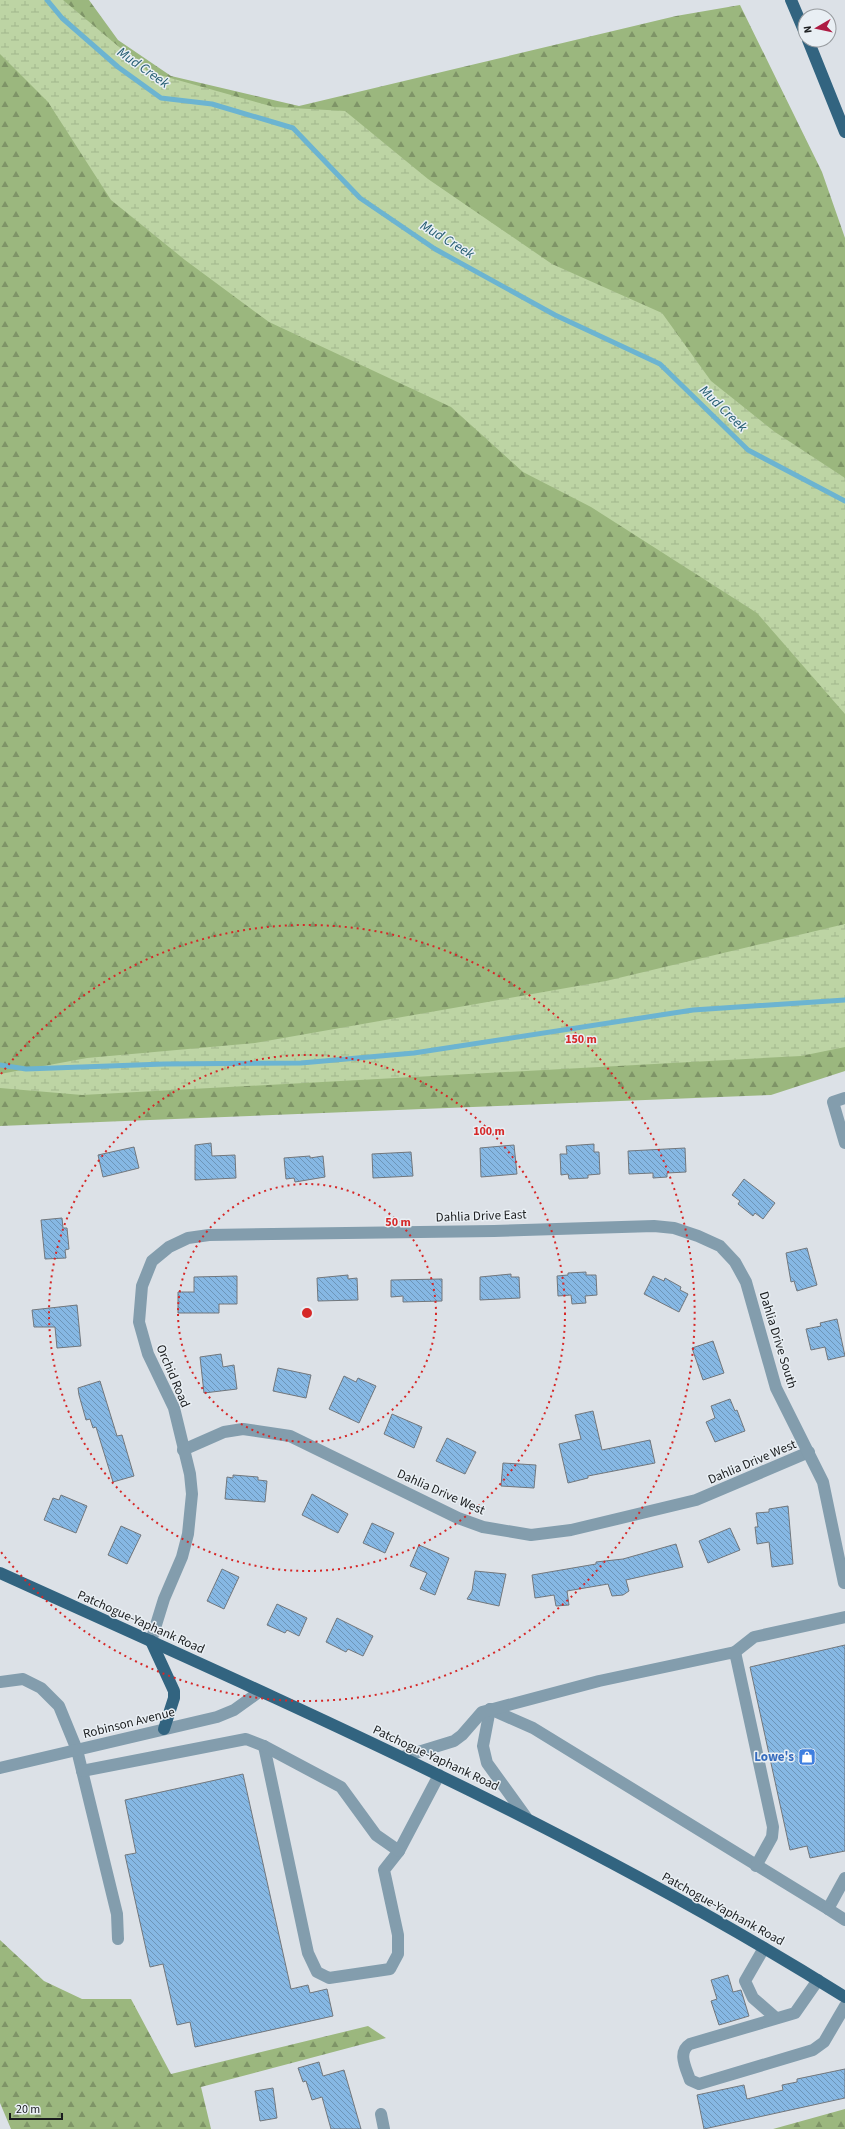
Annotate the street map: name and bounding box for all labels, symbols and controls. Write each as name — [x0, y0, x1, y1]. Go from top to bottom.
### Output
north arrow — [797, 8, 837, 48]
text: N — [800, 25, 816, 34]
water label: Mud Creek — [113, 43, 174, 94]
water label: Mud Creek — [416, 216, 478, 264]
water label: Mud Creek — [695, 381, 752, 437]
text: 150 m — [565, 1031, 597, 1048]
text: 100 m — [473, 1123, 505, 1140]
street label: Dahlia Drive East — [435, 1205, 527, 1227]
text: 50 m — [385, 1214, 411, 1231]
street label: Dahlia Drive South — [755, 1289, 801, 1391]
centre of rings — [300, 1306, 314, 1320]
street label: Orchid Road — [152, 1342, 194, 1410]
street label: Dahlia Drive West — [705, 1435, 799, 1489]
street label: Dahlia Drive West — [394, 1465, 488, 1520]
street label: Patchogue-Yaphank Road — [74, 1586, 208, 1658]
street label: Robinson Avenue — [81, 1703, 177, 1743]
street label: Patchogue-Yaphank Road — [370, 1721, 502, 1795]
shop icon: Lowe's — [797, 1747, 817, 1767]
place label: Lowe's — [754, 1748, 794, 1766]
street label: Patchogue-Yaphank Road — [658, 1868, 788, 1950]
scale bar — [10, 2095, 62, 2121]
text: 20 m — [16, 2101, 40, 2118]

